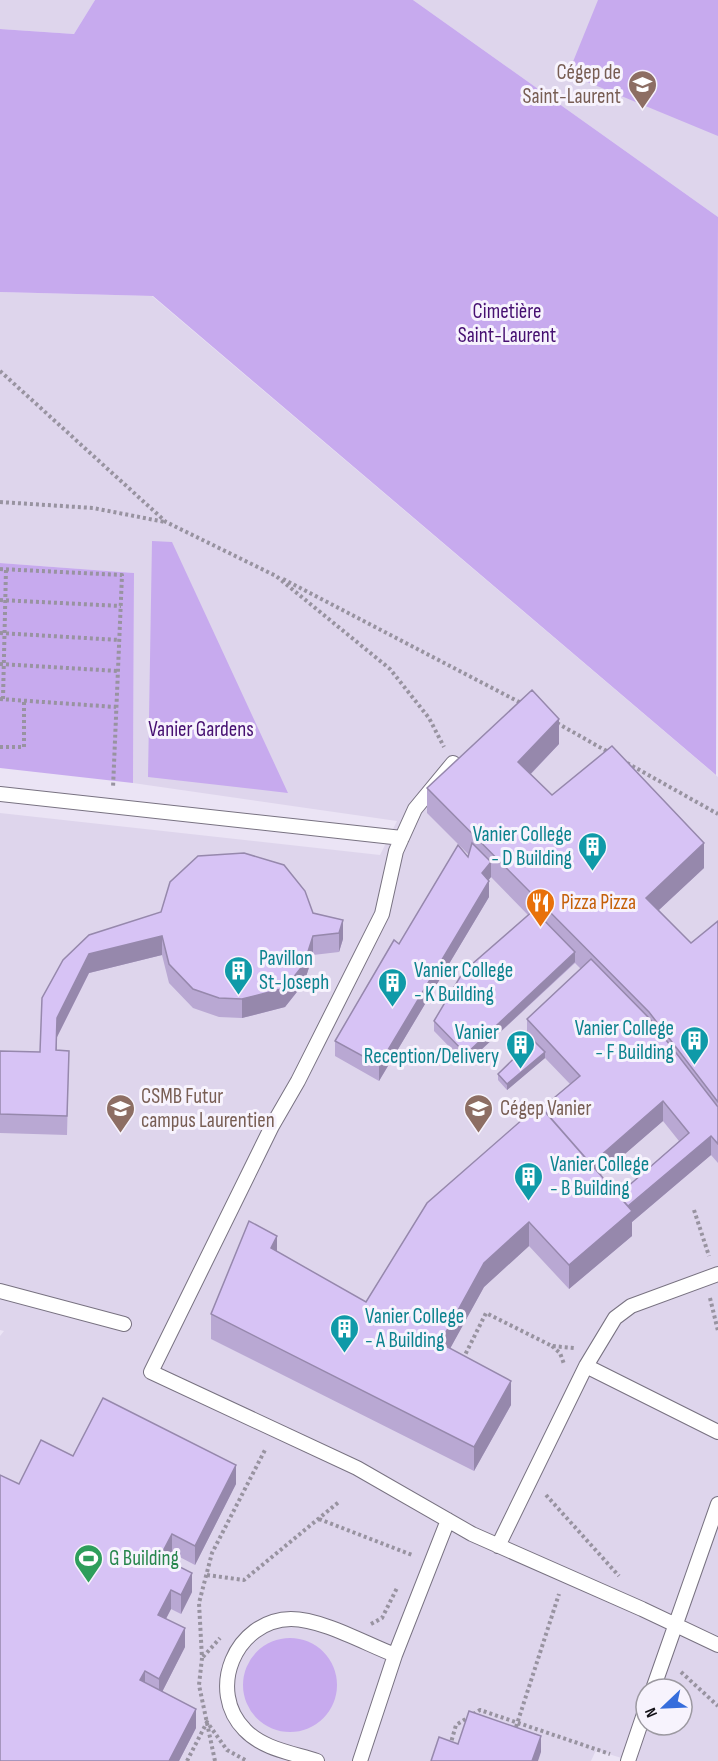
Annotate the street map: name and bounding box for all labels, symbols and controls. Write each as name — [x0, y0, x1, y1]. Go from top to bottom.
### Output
place label: Cégep de Saint-Laurent — [522, 60, 621, 109]
school or university icon: Cégep de Saint-Laurent — [626, 68, 658, 110]
park label: Cimetière Saint-Laurent — [458, 299, 556, 348]
park label: Vanier Gardens — [148, 717, 254, 742]
place label: Vanier College - D Building — [473, 822, 572, 871]
building icon: Vanier College - D Building — [577, 830, 609, 872]
restaurant icon: Pizza Pizza — [524, 886, 556, 928]
place label: Pizza Pizza — [561, 890, 636, 915]
place label: Pavillon St-Joseph — [259, 946, 329, 995]
building icon: Pavillon St-Joseph — [222, 954, 254, 996]
place label: Vanier College - K Building — [414, 958, 513, 1007]
building icon: Vanier College - K Building — [377, 966, 409, 1008]
place label: Vanier College - F Building — [575, 1016, 674, 1065]
place label: Vanier Reception/Delivery — [364, 1020, 499, 1069]
building icon: Vanier College - F Building — [679, 1024, 711, 1066]
building icon: Vanier Reception/Delivery — [504, 1028, 536, 1070]
place label: CSMB Futur campus Laurentien — [141, 1084, 275, 1133]
school or university icon: CSMB Futur campus Laurentien — [104, 1092, 136, 1134]
school or university icon: Cégep Vanier — [463, 1092, 495, 1134]
place label: Cégep Vanier — [500, 1096, 591, 1121]
place label: Vanier College - B Building — [550, 1152, 649, 1201]
building icon: Vanier College - B Building — [513, 1160, 545, 1202]
place label: Vanier College - A Building — [365, 1304, 464, 1353]
building icon: Vanier College - A Building — [328, 1312, 360, 1354]
sports icon: G Building — [72, 1542, 104, 1584]
place label: G Building — [109, 1546, 179, 1571]
north arrow — [634, 1677, 694, 1737]
text: N — [641, 1705, 662, 1720]

